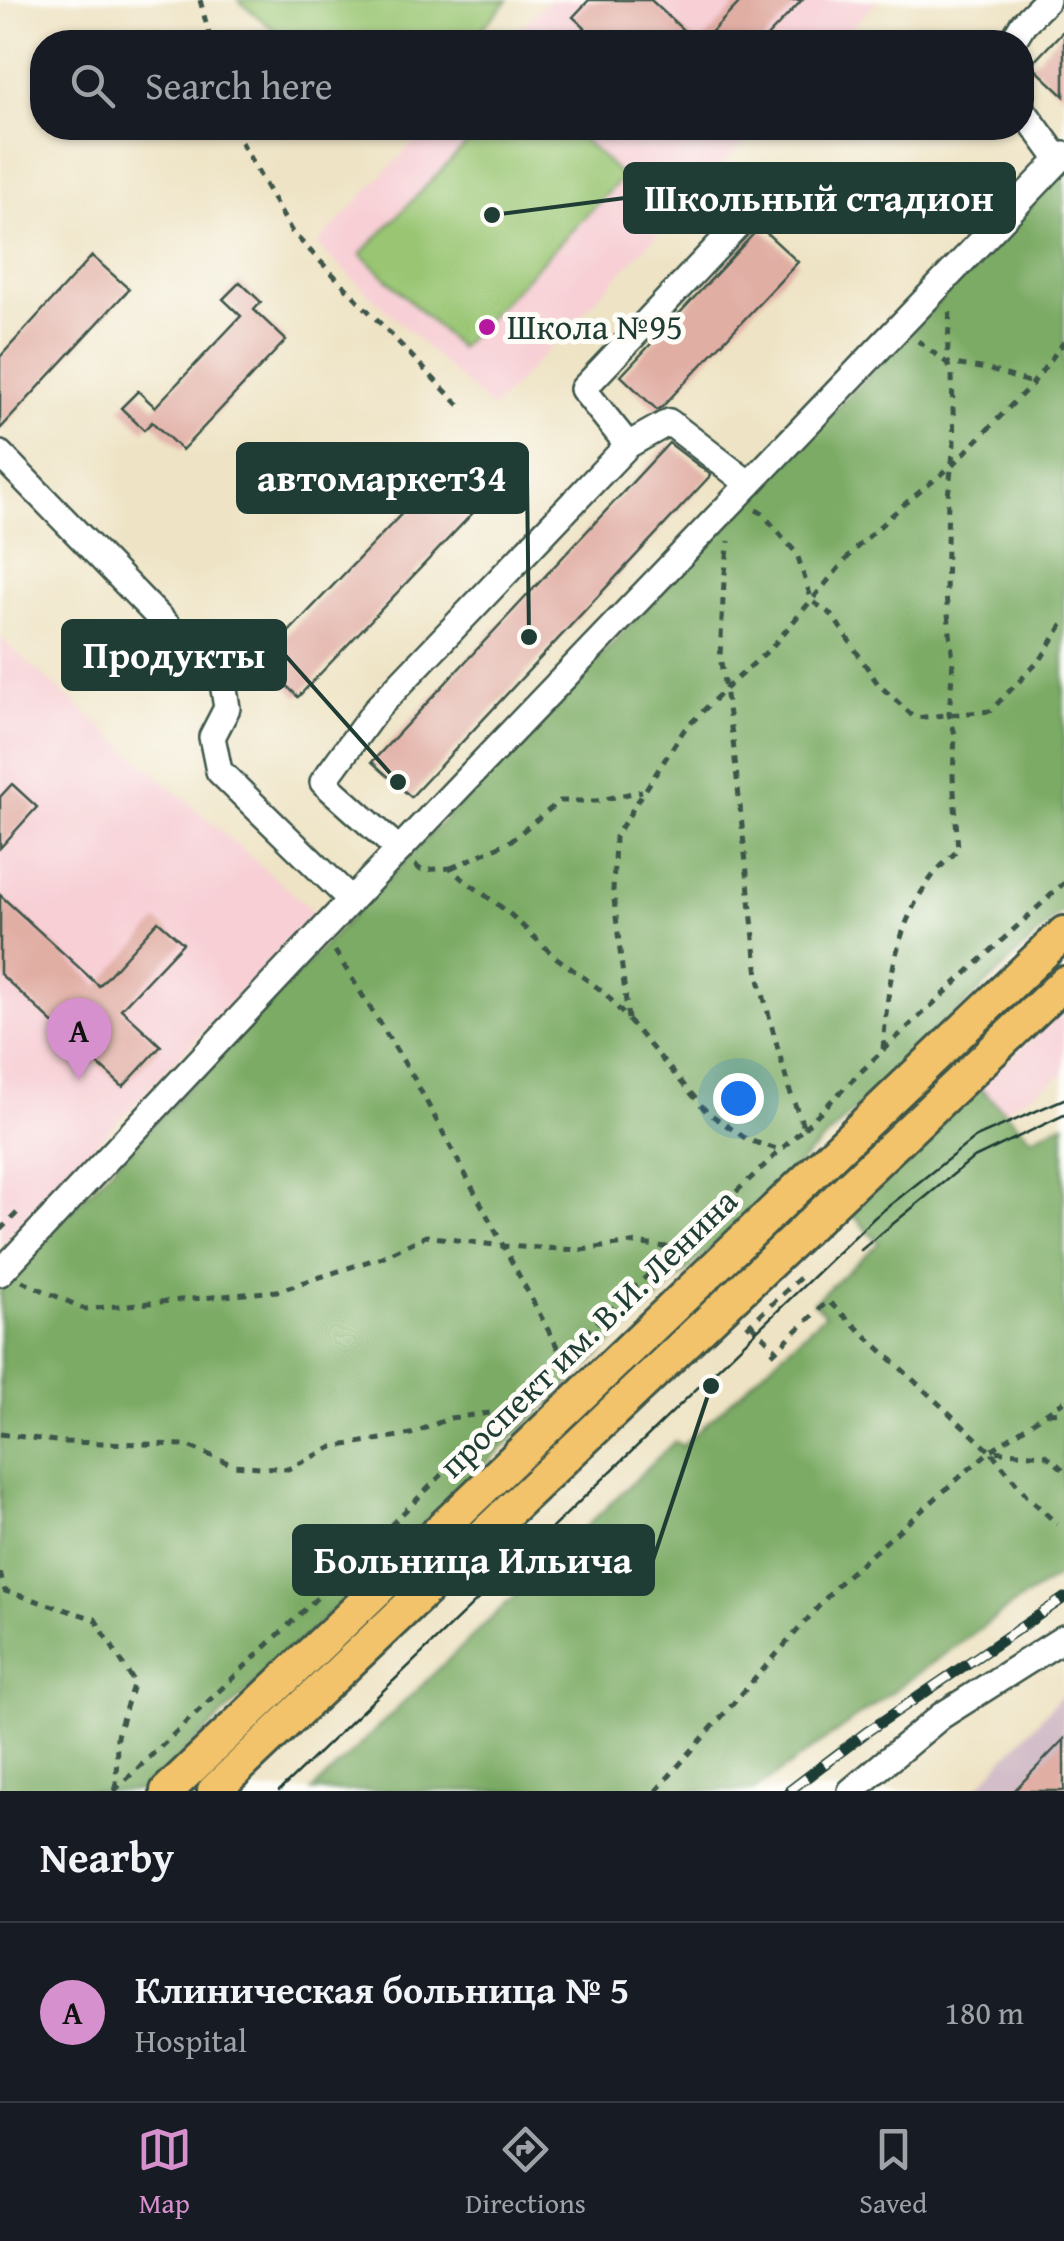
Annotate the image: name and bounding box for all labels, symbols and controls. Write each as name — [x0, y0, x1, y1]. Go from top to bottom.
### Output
search box — [30, 30, 1034, 140]
text: Search here — [145, 57, 333, 113]
icon: search — [65, 58, 120, 113]
callout: Школьный стадион — [625, 164, 1014, 232]
text: Школьный стадион — [644, 169, 994, 225]
place label: Школа №95 — [507, 301, 683, 352]
marker: Школа №95 — [476, 316, 498, 338]
callout: автомаркет34 — [238, 444, 527, 512]
text: автомаркет34 — [257, 449, 507, 505]
callout: Продукты — [63, 621, 285, 689]
text: Продукты — [83, 626, 265, 682]
pin: A — [46, 998, 112, 1080]
your location — [713, 1073, 764, 1124]
street label: проспект им. В.И. Ленина — [427, 1176, 749, 1489]
callout: Больница Ильича — [294, 1526, 653, 1594]
text: Больница Ильича — [314, 1531, 633, 1587]
text: Nearby — [40, 1826, 174, 1887]
text: Клиническая больница № 5 — [135, 1961, 629, 2017]
text: A — [62, 1989, 83, 2036]
text: 180 m — [945, 1989, 1024, 2036]
text: Hospital — [135, 2017, 247, 2064]
tab: Map — [137, 2122, 192, 2223]
tab: Directions — [465, 2122, 586, 2223]
tab: Saved — [859, 2122, 927, 2223]

